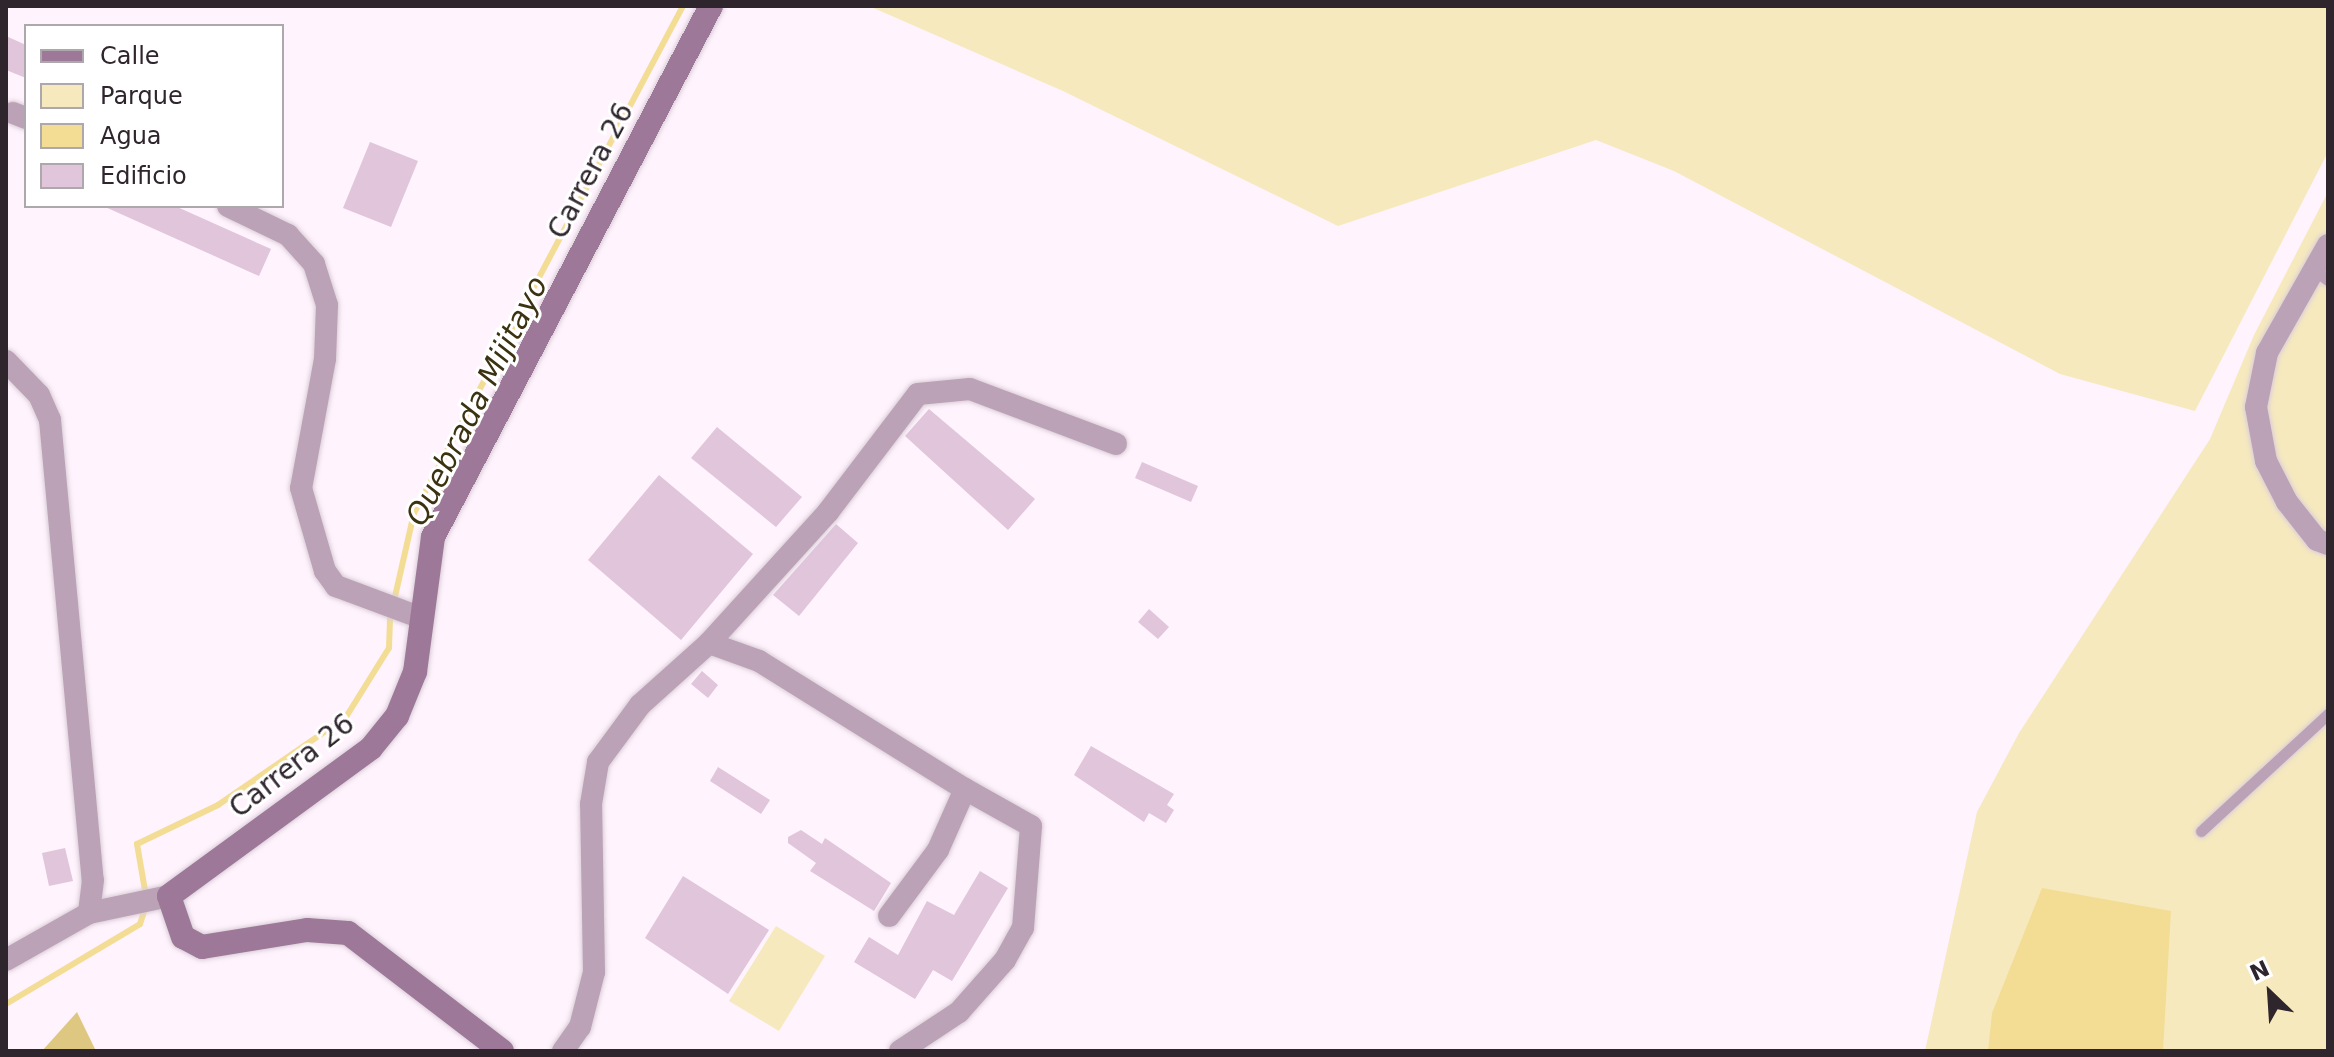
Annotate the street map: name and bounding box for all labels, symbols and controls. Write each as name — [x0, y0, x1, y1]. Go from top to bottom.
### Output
legend — [24, 24, 284, 208]
text: Calle — [100, 42, 160, 70]
text: Parque — [100, 82, 183, 110]
street label: Carrera 26 — [541, 97, 641, 245]
text: Agua — [100, 122, 162, 150]
text: Edificio — [100, 162, 187, 190]
water label: Quebrada Mijitayo — [399, 270, 555, 532]
street label: Carrera 26 — [223, 707, 361, 825]
north arrow — [2230, 953, 2310, 1033]
text: N — [2246, 956, 2273, 986]

